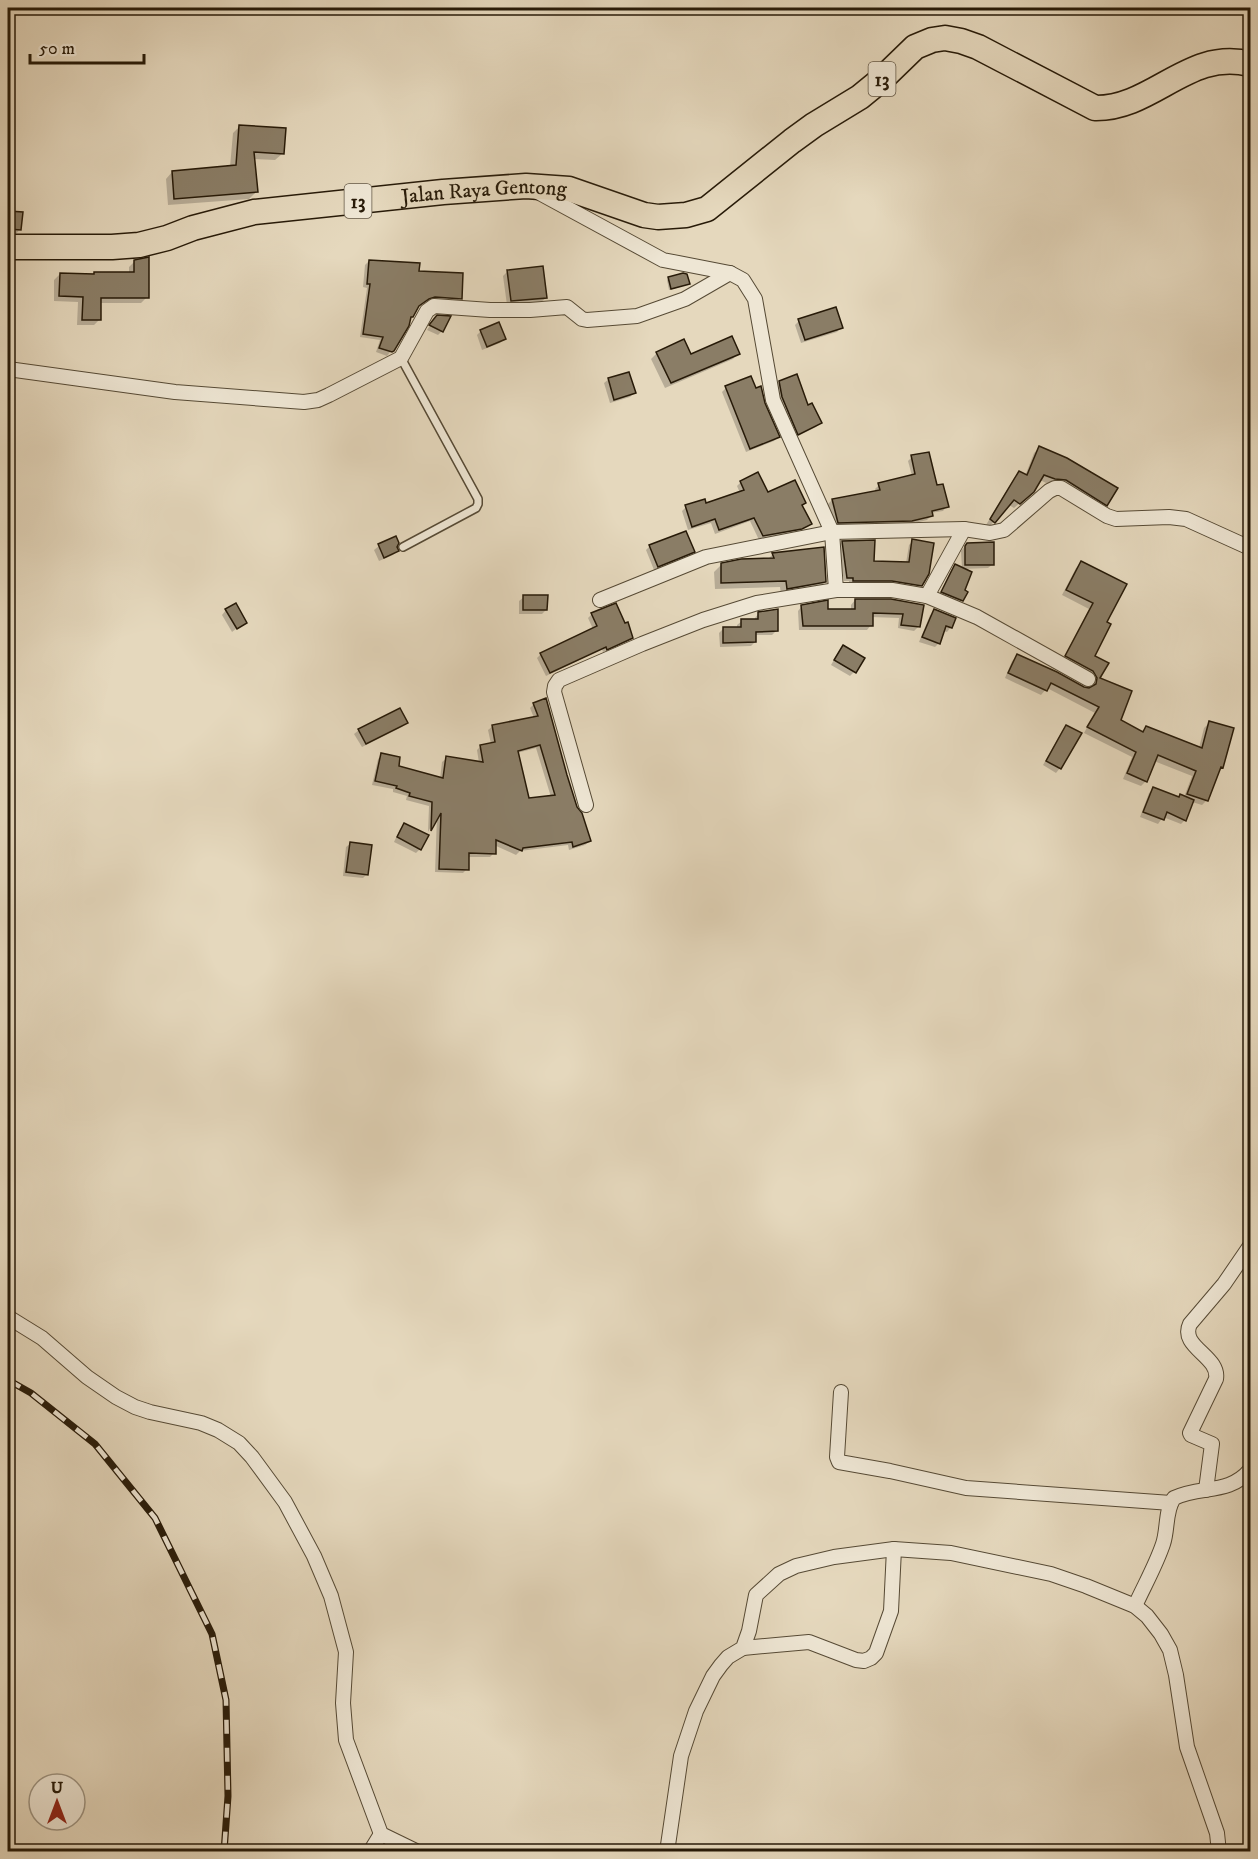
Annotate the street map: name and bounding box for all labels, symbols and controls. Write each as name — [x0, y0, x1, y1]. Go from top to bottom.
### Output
scale bar — [30, 27, 144, 65]
text: 50 m — [39, 38, 75, 60]
road number: 13 — [868, 62, 896, 96]
street label: Jalan Raya Gentong — [398, 174, 568, 211]
road number: 13 — [344, 184, 372, 218]
north arrow — [27, 1772, 87, 1832]
text: U — [51, 1778, 64, 1798]

